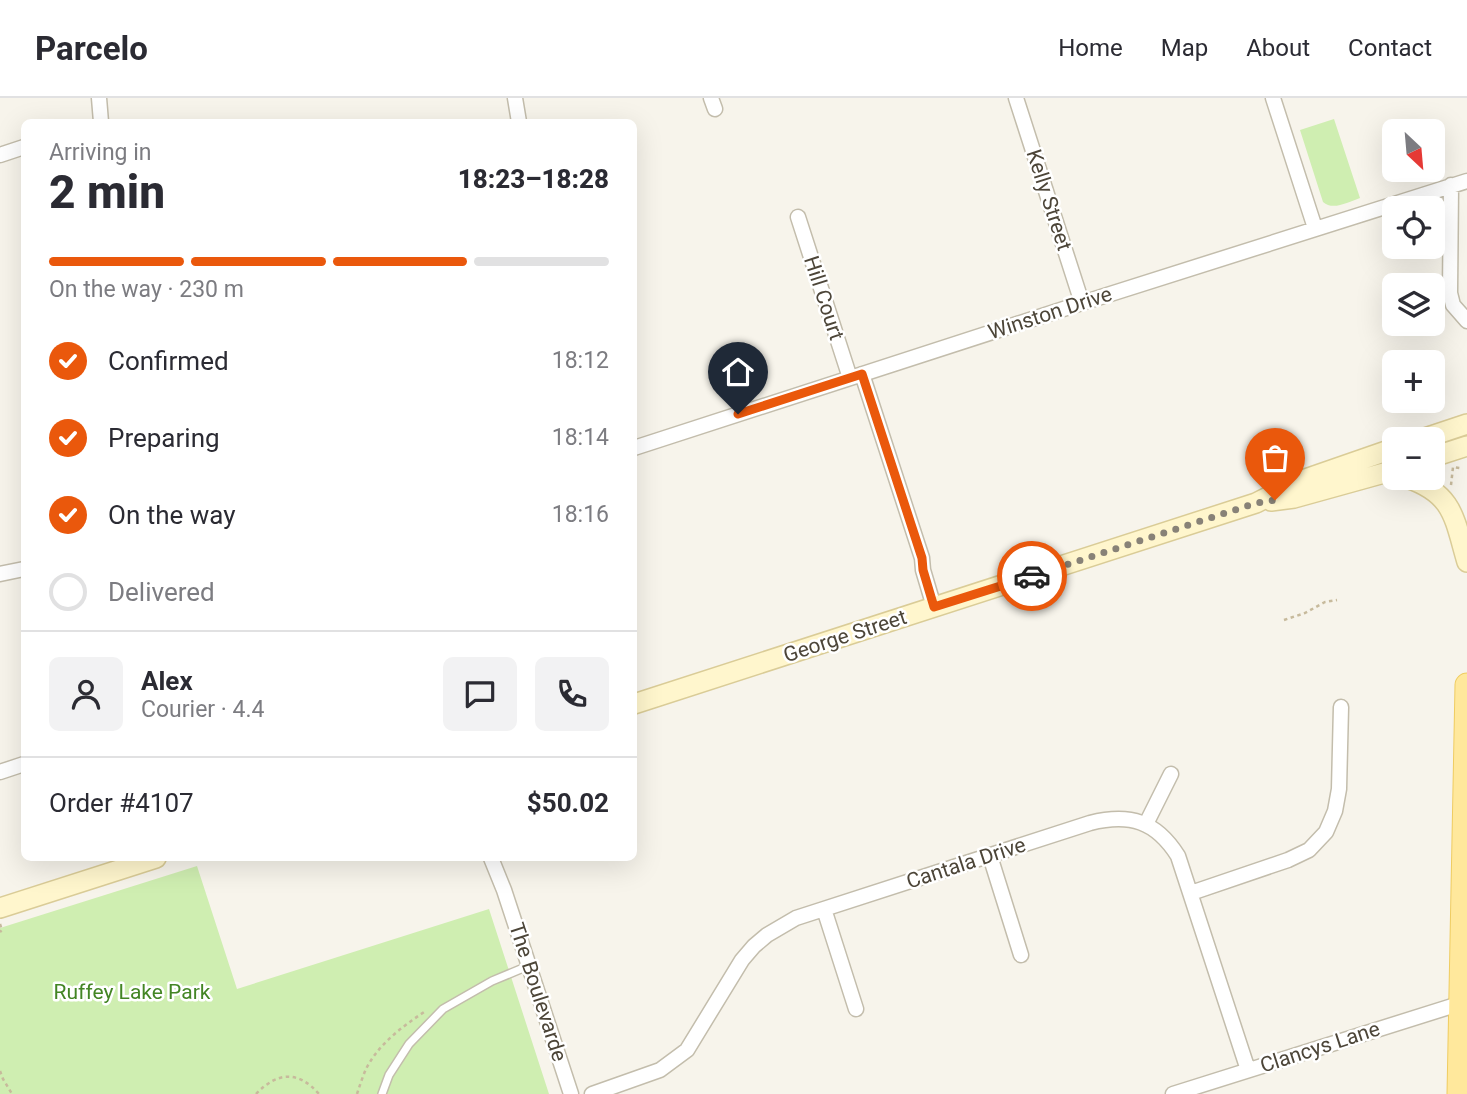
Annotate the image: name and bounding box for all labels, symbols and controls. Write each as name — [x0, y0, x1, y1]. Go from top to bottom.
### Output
text: Parcelo — [35, 29, 148, 68]
text: Home — [1058, 34, 1123, 62]
text: Map — [1161, 34, 1208, 62]
text: About — [1246, 34, 1310, 62]
text: Contact — [1348, 34, 1432, 62]
north arrow — [1382, 119, 1446, 182]
map controls — [1382, 119, 1445, 490]
text: Arriving in — [49, 139, 152, 166]
street label: Kelly Street — [1021, 146, 1077, 254]
text: 18:23–18:28 — [458, 164, 609, 194]
text: 2 min — [49, 165, 165, 219]
button: locate — [1382, 196, 1445, 259]
street label: Hill Court — [799, 253, 849, 343]
button: layers — [1382, 273, 1445, 336]
text: On the way · 230 m — [49, 276, 244, 303]
street label: Winston Drive — [985, 282, 1115, 344]
icon: check — [49, 342, 87, 380]
pin — [708, 342, 768, 414]
text: Confirmed — [108, 346, 229, 376]
text: 18:12 — [552, 347, 609, 374]
button: + — [1382, 350, 1445, 413]
icon: home — [719, 353, 757, 391]
icon: check — [49, 419, 87, 457]
text: Preparing — [108, 423, 220, 453]
text: 18:14 — [552, 424, 609, 451]
button: − — [1382, 427, 1445, 490]
pin — [1245, 428, 1305, 500]
icon: bag — [1256, 439, 1294, 477]
icon: check — [49, 496, 87, 534]
text: On the way — [108, 500, 236, 530]
text: 18:16 — [552, 501, 609, 528]
courier — [997, 541, 1067, 611]
icon: car — [1013, 557, 1051, 595]
text: Delivered — [108, 577, 215, 607]
street label: George Street — [780, 605, 910, 667]
button: person — [49, 657, 123, 731]
button: chat — [443, 657, 517, 731]
button: phone — [535, 657, 609, 731]
text: Alex — [141, 666, 193, 696]
text: Courier · 4.4 — [141, 696, 264, 723]
text: Order #4107 — [49, 788, 194, 818]
text: $50.02 — [527, 788, 609, 818]
street label: Cantala Drive — [903, 832, 1029, 894]
street label: The Boulevarde — [504, 920, 572, 1064]
park label: Ruffey Lake Park — [54, 980, 211, 1004]
street label: Clancys Lane — [1257, 1016, 1383, 1078]

